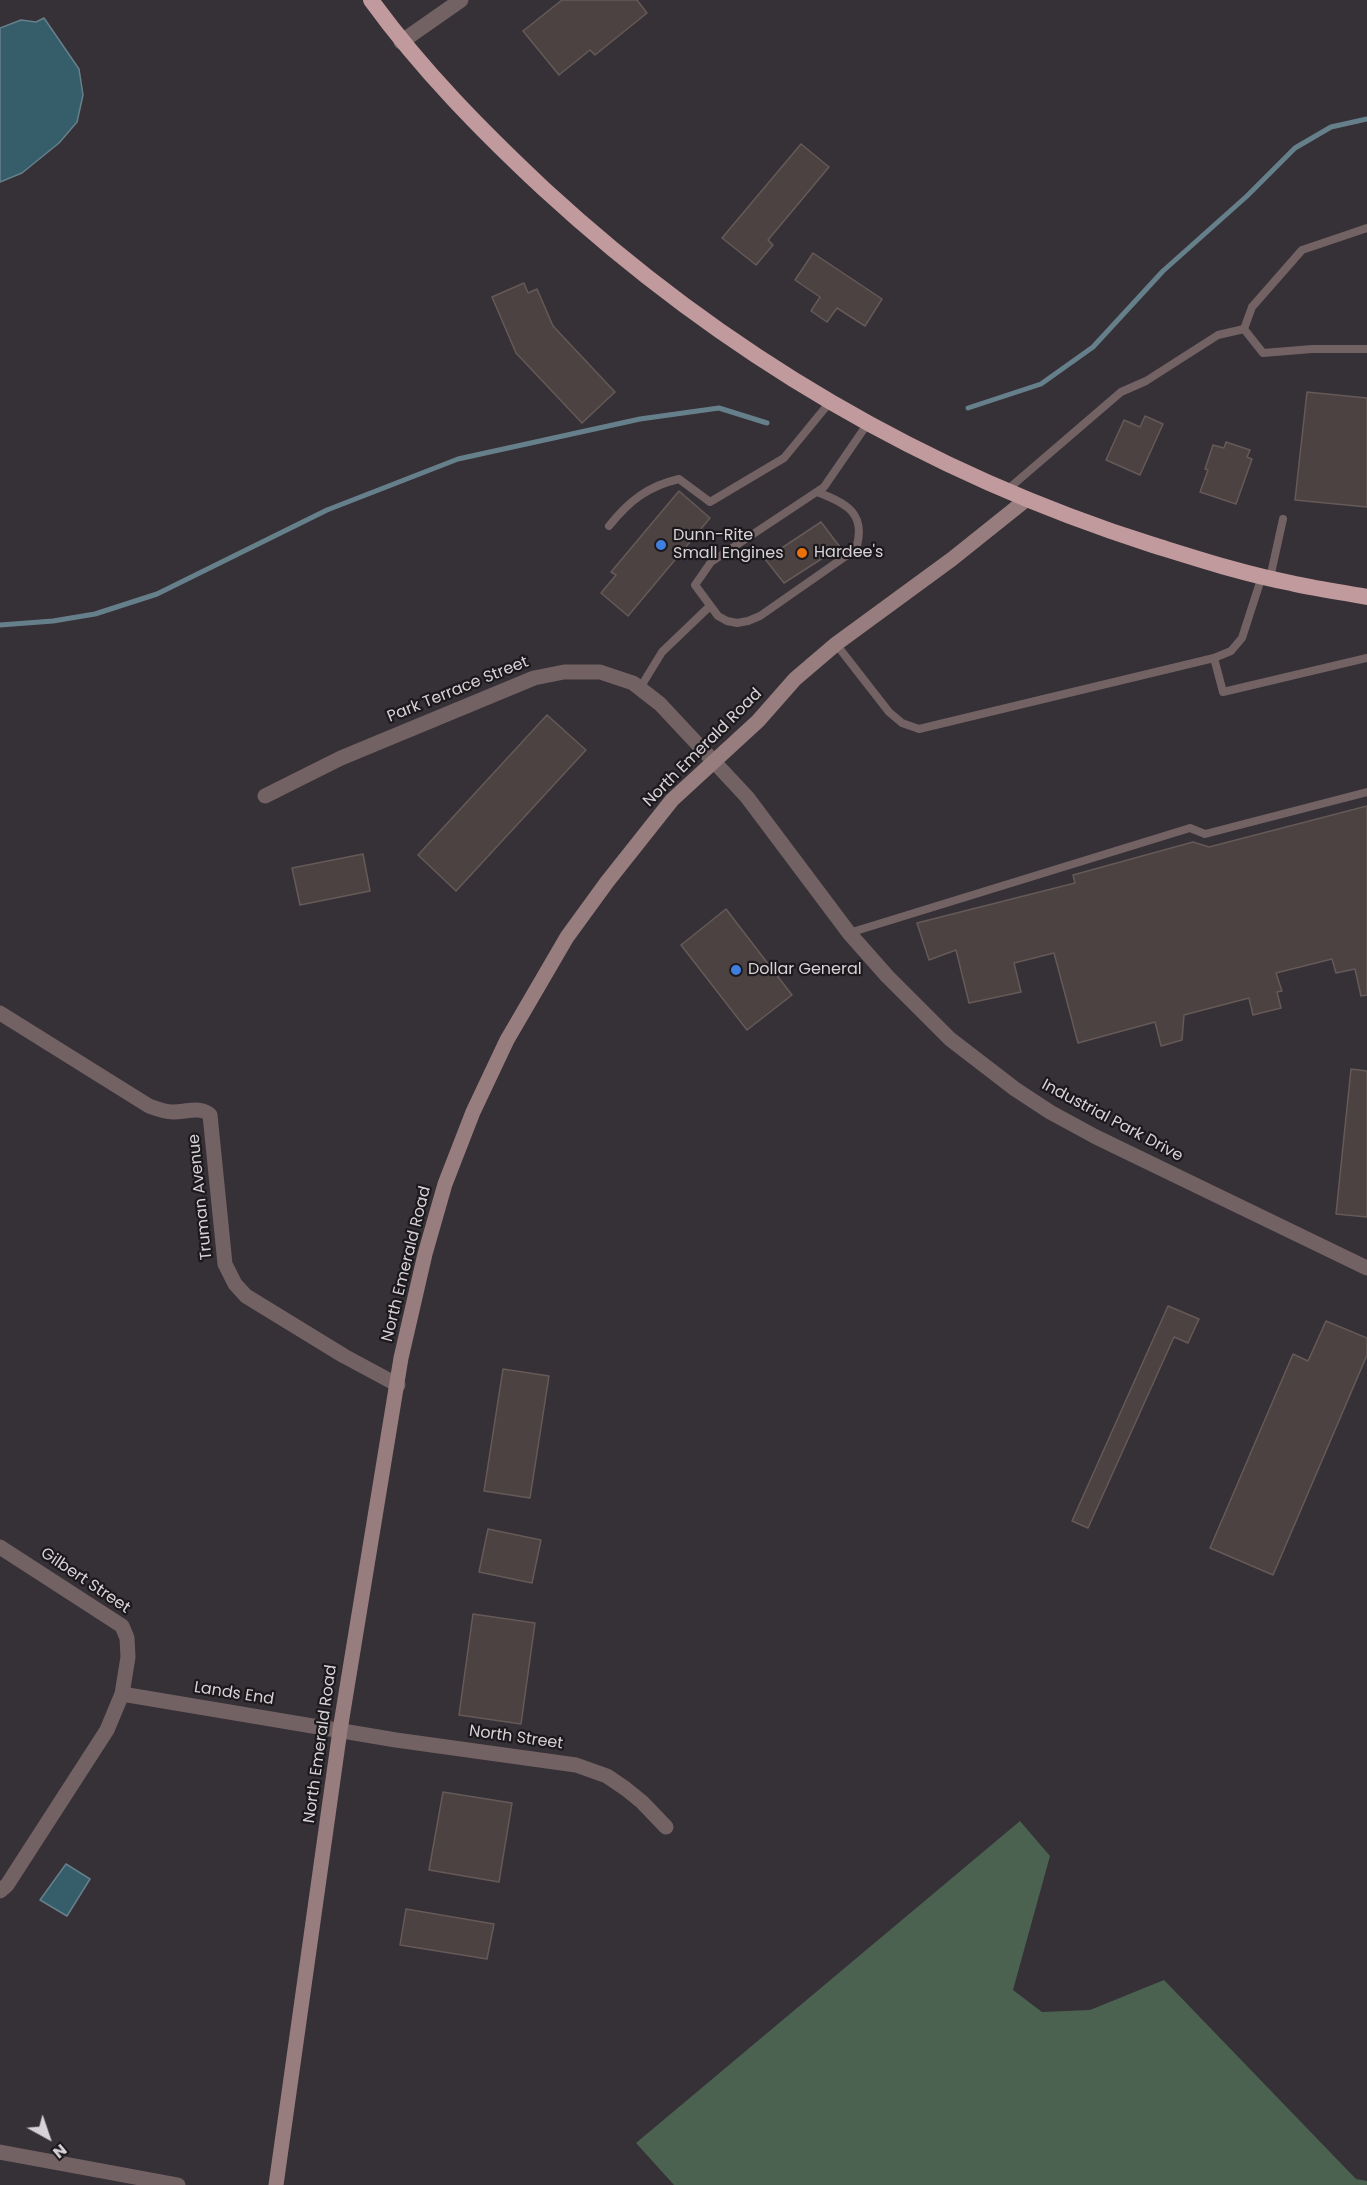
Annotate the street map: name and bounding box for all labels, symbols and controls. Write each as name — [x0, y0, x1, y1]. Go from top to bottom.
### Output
place label: Dunn-Rite Small Engines — [673, 526, 784, 564]
marker: Dunn-Rite Small Engines — [654, 538, 668, 552]
place label: Hardee's — [814, 543, 883, 563]
marker: Hardee's — [795, 546, 809, 560]
street label: Park Terrace Street — [385, 653, 531, 727]
street label: North Emerald Road — [640, 685, 766, 811]
place label: Dollar General — [748, 960, 862, 980]
marker: Dollar General — [729, 963, 743, 977]
street label: Industrial Park Drive — [1038, 1076, 1186, 1166]
street label: Truman Avenue — [185, 1133, 217, 1261]
street label: North Emerald Road — [378, 1184, 436, 1344]
street label: Gilbert Street — [37, 1544, 133, 1618]
street label: North Emerald Road — [300, 1664, 342, 1824]
street label: Lands End — [193, 1678, 275, 1710]
street label: North Street — [468, 1722, 564, 1754]
north arrow — [18, 2107, 78, 2167]
text: N — [48, 2138, 72, 2164]

